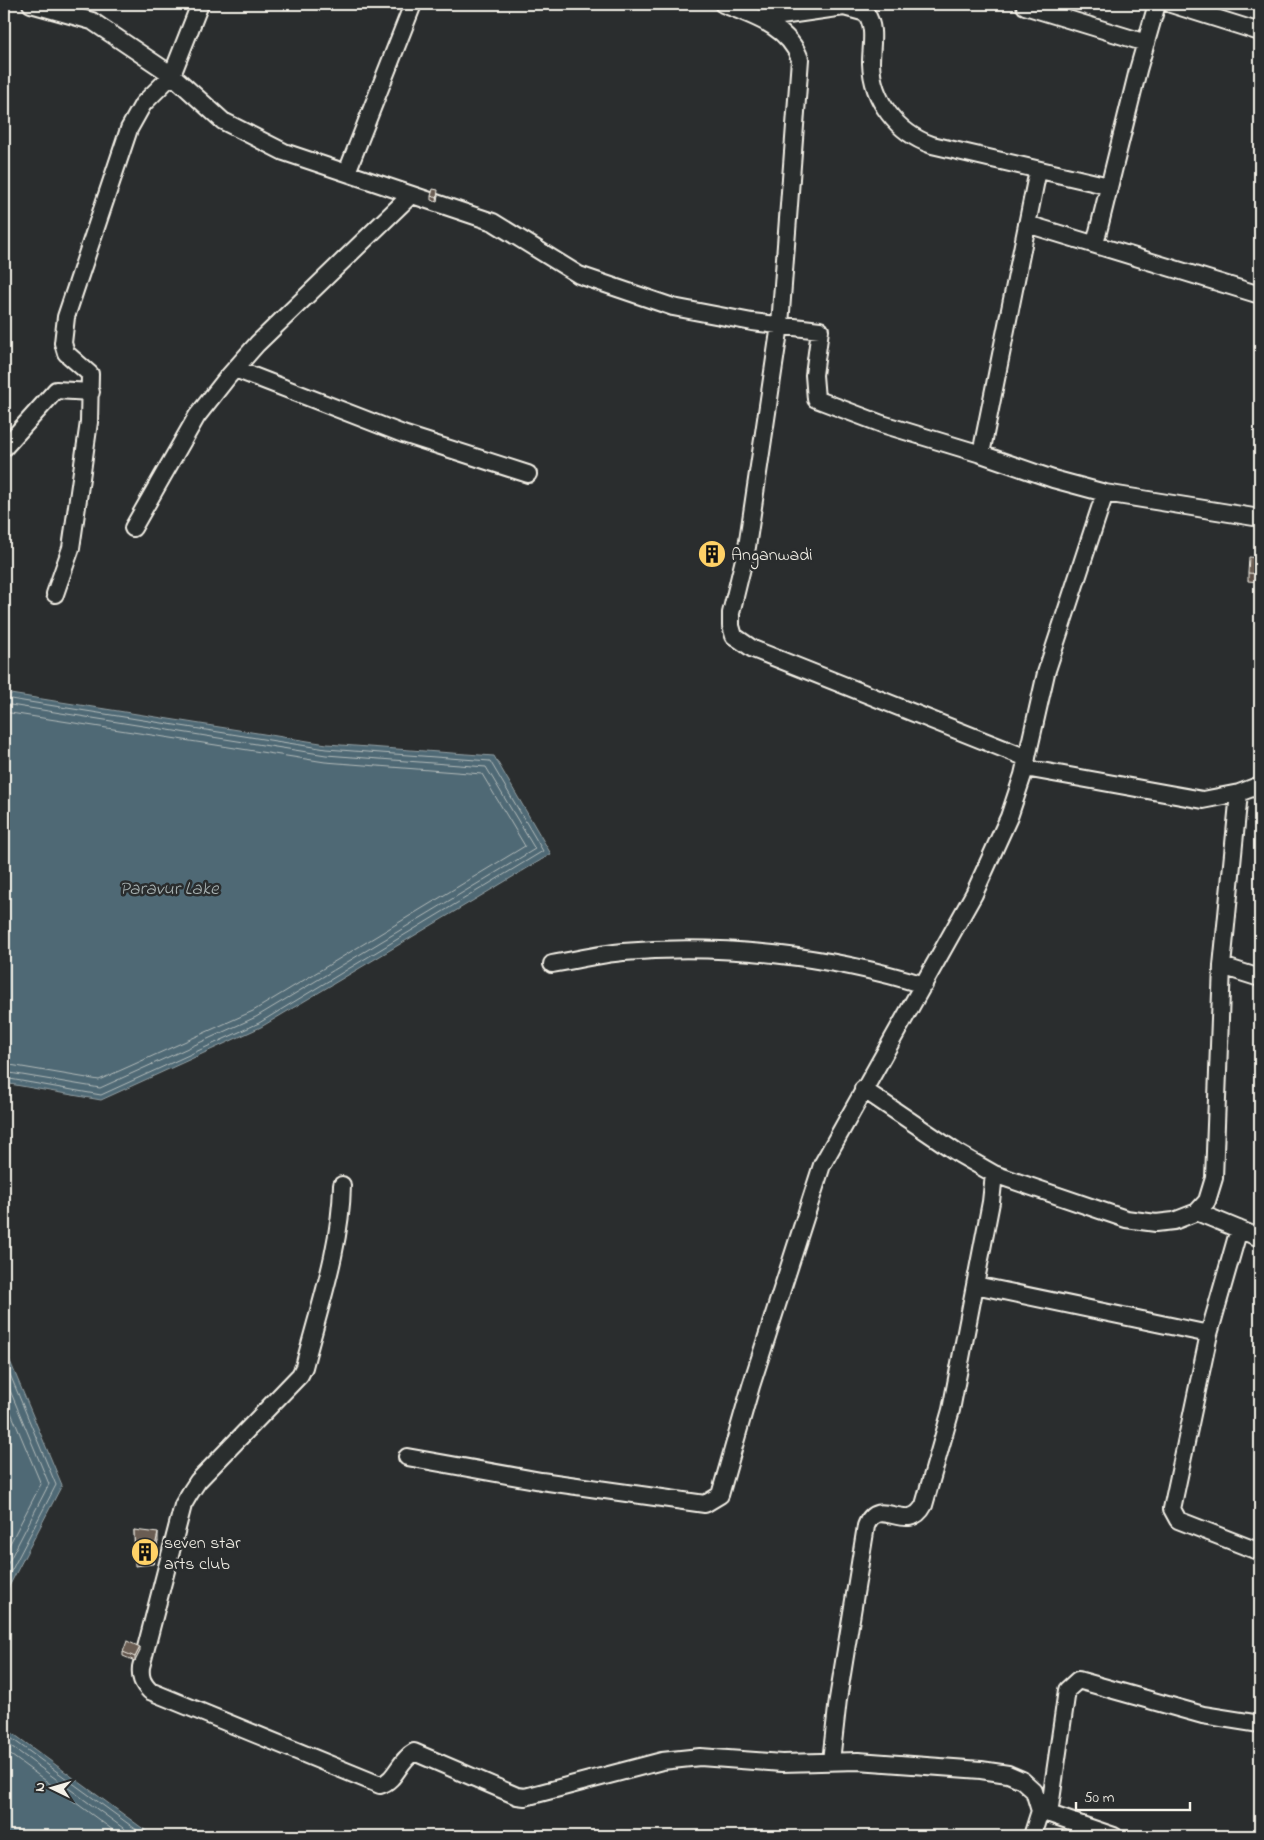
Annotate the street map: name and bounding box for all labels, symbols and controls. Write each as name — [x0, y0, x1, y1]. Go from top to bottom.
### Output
building icon: Anganwadi — [697, 539, 727, 569]
place label: Anganwadi — [731, 543, 813, 570]
water label: Paravur Lake — [119, 876, 220, 903]
place label: seven star arts club — [164, 1531, 241, 1578]
building icon: seven star arts club — [130, 1537, 160, 1567]
north arrow — [28, 1762, 78, 1812]
scale bar — [1076, 1780, 1190, 1812]
text: N — [30, 1781, 51, 1793]
text: 50 m — [1084, 1787, 1115, 1809]

